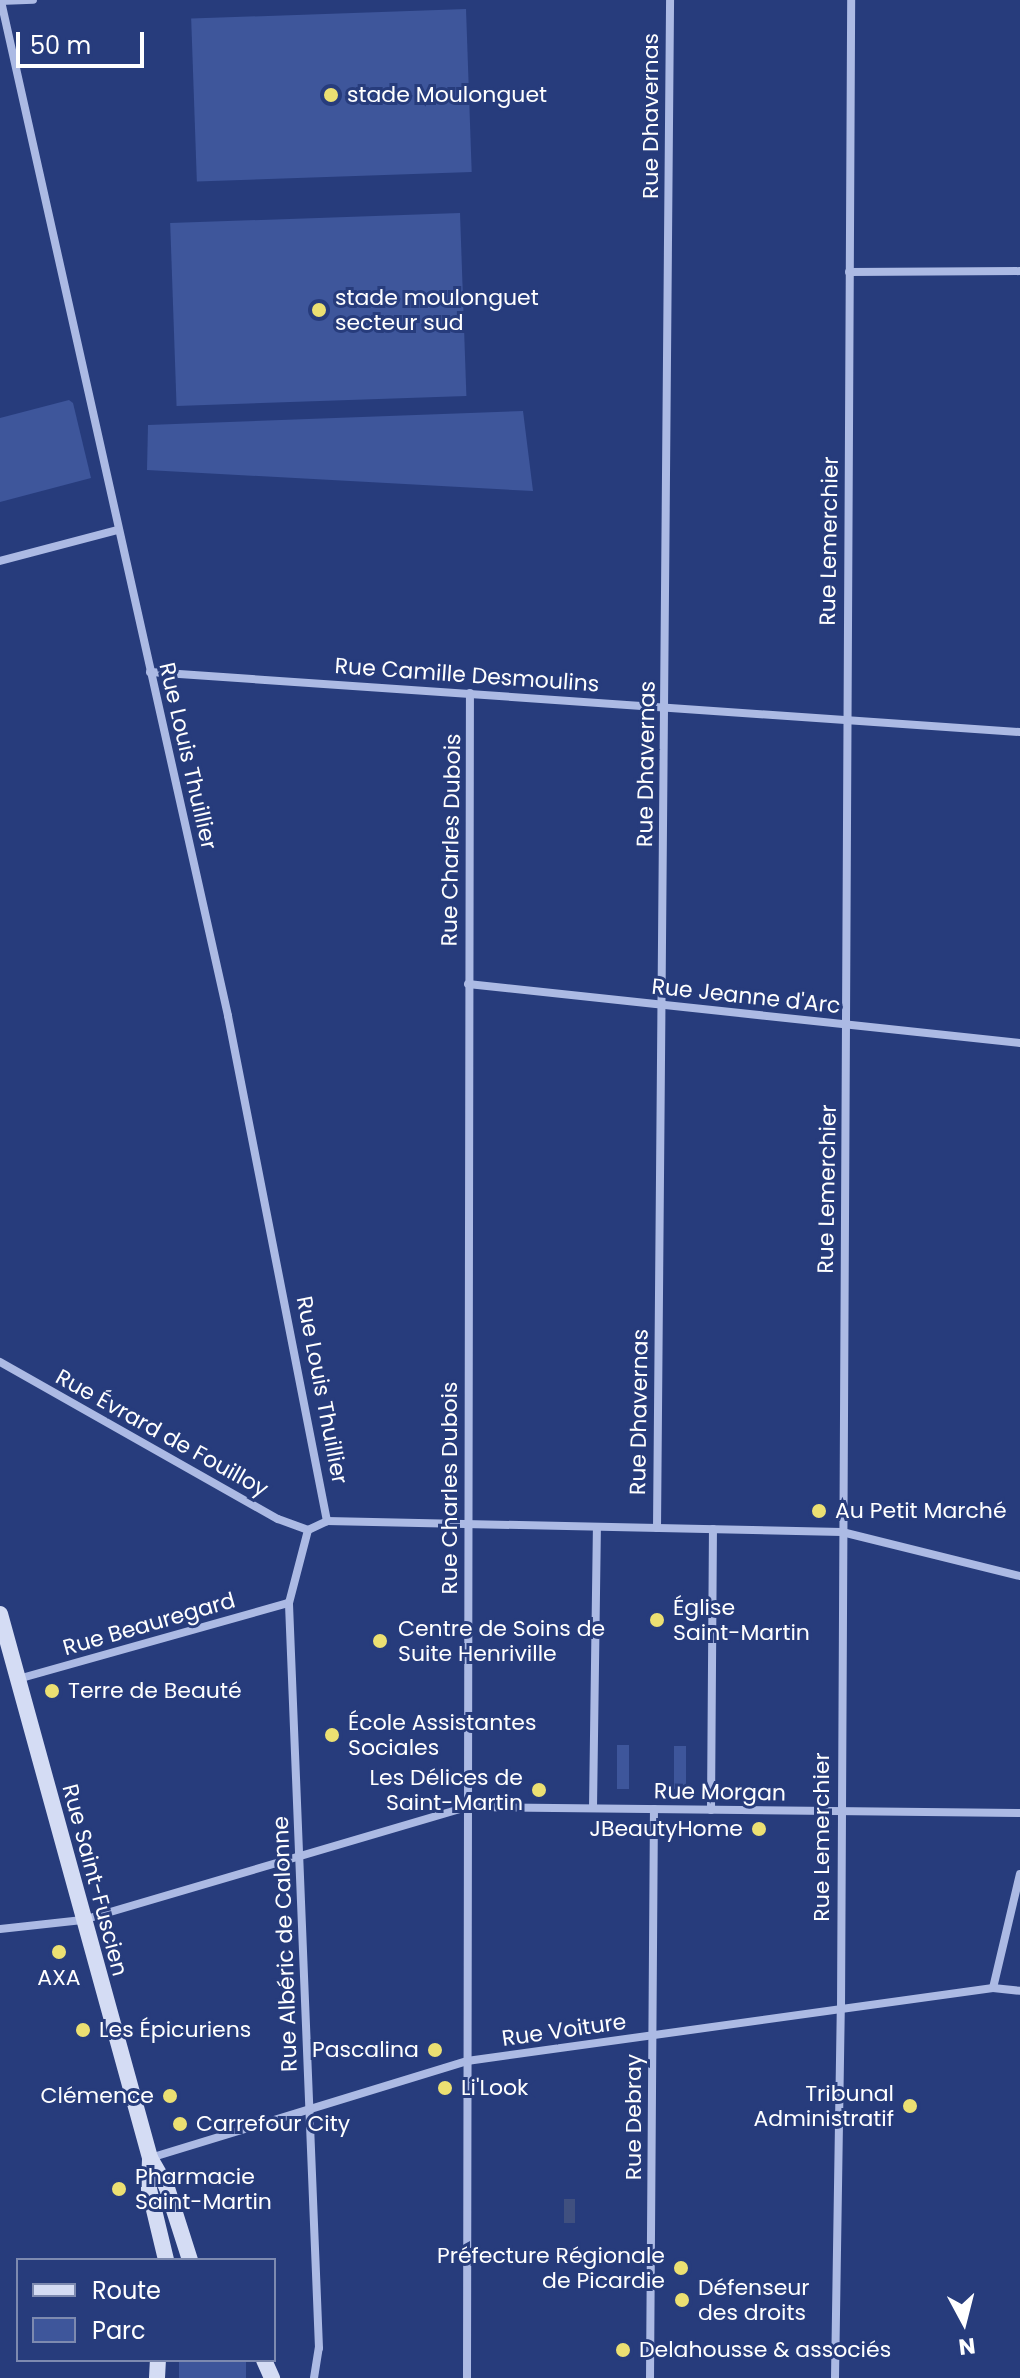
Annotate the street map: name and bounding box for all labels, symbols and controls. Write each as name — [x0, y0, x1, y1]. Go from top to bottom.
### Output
scale bar — [20, 16, 148, 66]
text: 50 m — [30, 29, 91, 62]
street label: Rue Dhavernas — [638, 33, 664, 199]
place label: stade Moulonguet — [347, 82, 547, 108]
marker: stade Moulonguet — [322, 86, 340, 104]
place label: stade moulonguet secteur sud — [335, 284, 539, 336]
marker: stade moulonguet secteur sud — [310, 301, 328, 319]
street label: Rue Lemerchier — [814, 456, 844, 626]
street label: Rue Camille Desmoulins — [334, 653, 600, 697]
street label: Rue Louis Thuillier — [154, 660, 222, 852]
street label: Rue Dhavernas — [631, 681, 661, 847]
street label: Rue Charles Dubois — [436, 733, 466, 947]
street label: Rue Jeanne d'Arc — [650, 973, 842, 1019]
street label: Rue Lemerchier — [812, 1104, 842, 1274]
street label: Rue Louis Thuillier — [291, 1294, 353, 1486]
street label: Rue Dhavernas — [624, 1329, 654, 1495]
street label: Rue Évrard de Fouilloy — [51, 1364, 273, 1502]
street label: Rue Charles Dubois — [437, 1381, 463, 1595]
place label: Au Petit Marché — [835, 1498, 1007, 1524]
marker: Au Petit Marché — [810, 1502, 828, 1520]
street label: Rue Beauregard — [60, 1587, 238, 1661]
place label: Église Saint-Martin — [673, 1594, 810, 1646]
marker: Église Saint-Martin — [648, 1611, 666, 1629]
place label: Centre de Soins de Suite Henriville — [398, 1615, 605, 1666]
marker: Centre de Soins de Suite Henriville — [369, 1630, 391, 1652]
place label: Terre de Beauté — [68, 1678, 242, 1704]
marker: Terre de Beauté — [43, 1682, 61, 1700]
place label: École Assistantes Sociales — [348, 1709, 536, 1760]
marker: École Assistantes Sociales — [323, 1726, 341, 1744]
street label: Rue Lemerchier — [809, 1752, 835, 1922]
place label: Les Délices de Saint-Martin — [370, 1764, 523, 1816]
street label: Rue Morgan — [654, 1778, 786, 1806]
street label: Rue Saint-Fuscien — [57, 1781, 133, 1979]
marker: Les Délices de Saint-Martin — [530, 1781, 548, 1799]
street label: Rue Albéric de Calonne — [267, 1816, 303, 2072]
place label: JBeautyHome — [589, 1816, 743, 1842]
marker: JBeautyHome — [750, 1820, 768, 1838]
marker: AXA — [50, 1943, 68, 1961]
place label: AXA — [37, 1965, 81, 1991]
street label: Rue Voiture — [500, 2008, 628, 2052]
place label: Les Épicuriens — [99, 2017, 251, 2043]
marker: Les Épicuriens — [74, 2021, 92, 2039]
place label: Pascalina — [312, 2037, 419, 2063]
marker: Pascalina — [426, 2041, 444, 2059]
street label: Rue Debray — [621, 2054, 647, 2180]
place label: Li'Look — [461, 2075, 528, 2101]
marker: Li'Look — [436, 2079, 454, 2097]
place label: Tribunal Administratif — [754, 2080, 894, 2132]
place label: Clémence — [41, 2083, 154, 2109]
marker: Clémence — [161, 2087, 179, 2105]
marker: Tribunal Administratif — [901, 2097, 919, 2115]
place label: Carrefour City — [196, 2111, 350, 2137]
marker: Carrefour City — [171, 2115, 189, 2133]
place label: Pharmacie Saint-Martin — [135, 2163, 272, 2214]
marker: Pharmacie Saint-Martin — [110, 2180, 128, 2198]
place label: Préfecture Régionale de Picardie — [437, 2242, 665, 2294]
legend — [16, 2258, 276, 2362]
marker: Préfecture Régionale de Picardie — [672, 2259, 690, 2277]
text: Route — [92, 2274, 161, 2307]
place label: Défenseur des droits — [698, 2274, 810, 2326]
north arrow — [924, 2282, 1004, 2362]
marker: Défenseur des droits — [673, 2291, 691, 2309]
text: Parc — [92, 2314, 146, 2347]
text: N — [957, 2330, 977, 2363]
place label: Delahousse & associés — [639, 2337, 891, 2363]
marker: Delahousse & associés — [614, 2341, 632, 2359]

